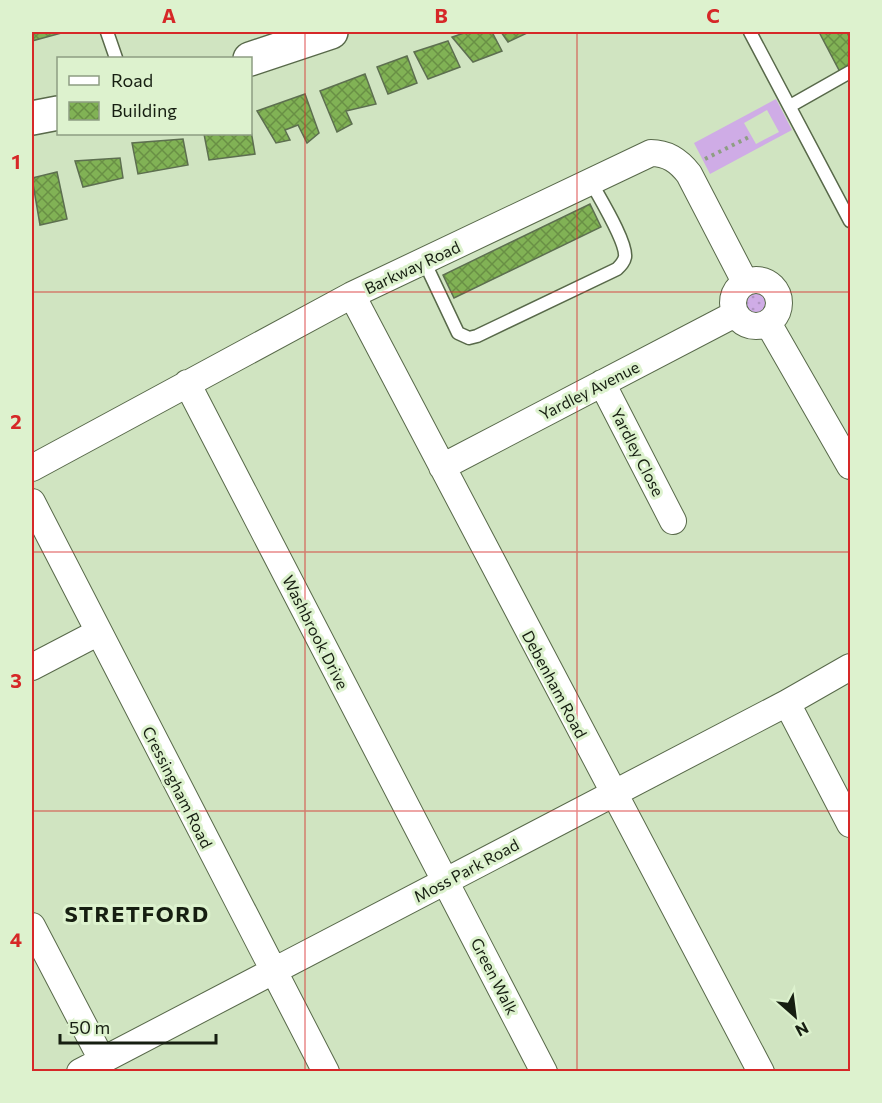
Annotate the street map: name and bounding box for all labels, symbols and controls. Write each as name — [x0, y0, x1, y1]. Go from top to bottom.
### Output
text: A — [162, 3, 176, 27]
text: B — [434, 3, 448, 27]
text: C — [706, 3, 720, 27]
legend — [57, 57, 252, 135]
text: Road — [111, 69, 153, 91]
text: Building — [111, 99, 177, 121]
text: 1 — [11, 149, 21, 173]
street label: Barkway Road — [361, 237, 463, 297]
street label: Yardley Avenue — [536, 357, 642, 423]
street label: Yardley Close — [608, 405, 668, 499]
text: 2 — [10, 409, 22, 433]
street label: Washbrook Drive — [279, 572, 353, 692]
street label: Debenham Road — [519, 627, 591, 741]
text: 3 — [10, 668, 22, 692]
street label: Cressingham Road — [139, 723, 217, 851]
street label: Moss Park Road — [410, 834, 522, 906]
district label: STRETFORD — [64, 900, 210, 927]
text: 4 — [10, 927, 22, 951]
street label: Green Walk — [468, 934, 523, 1018]
north arrow — [765, 986, 825, 1046]
scale bar — [60, 1007, 216, 1045]
text: 50 m — [69, 1016, 110, 1038]
text: N — [793, 1018, 812, 1041]

